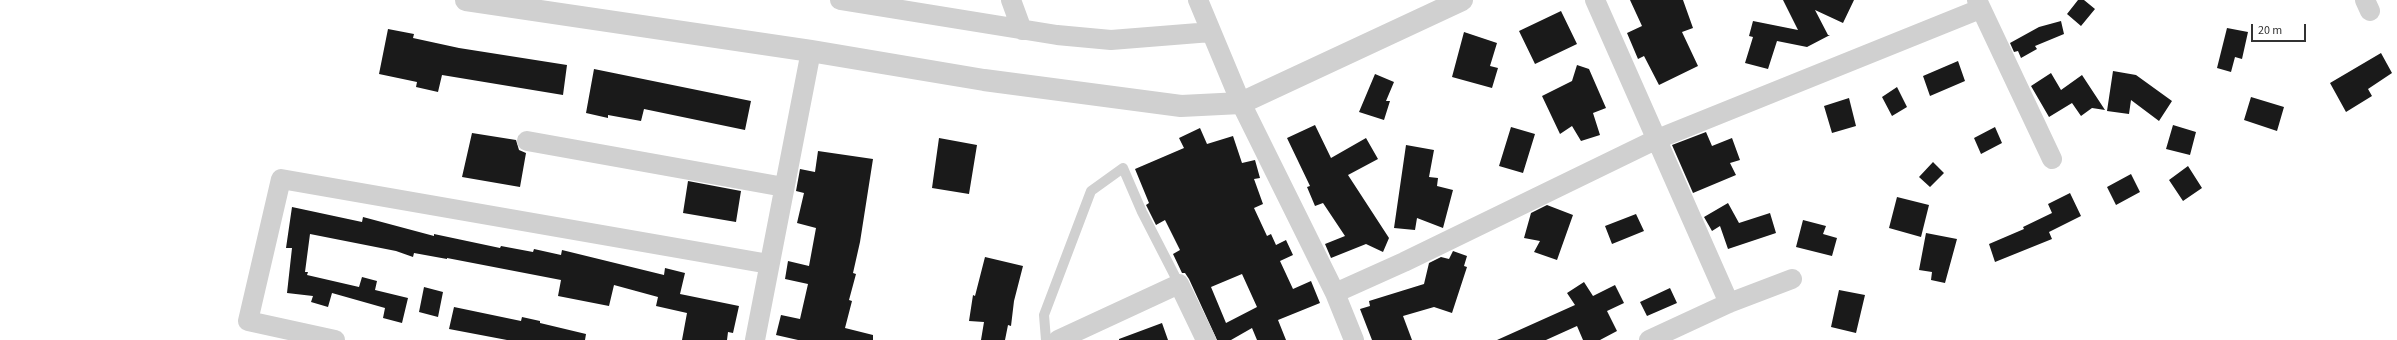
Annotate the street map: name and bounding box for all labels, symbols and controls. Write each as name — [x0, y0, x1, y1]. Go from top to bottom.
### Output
scale bar — [2253, 16, 2308, 42]
text: 20 m — [2258, 22, 2282, 39]

